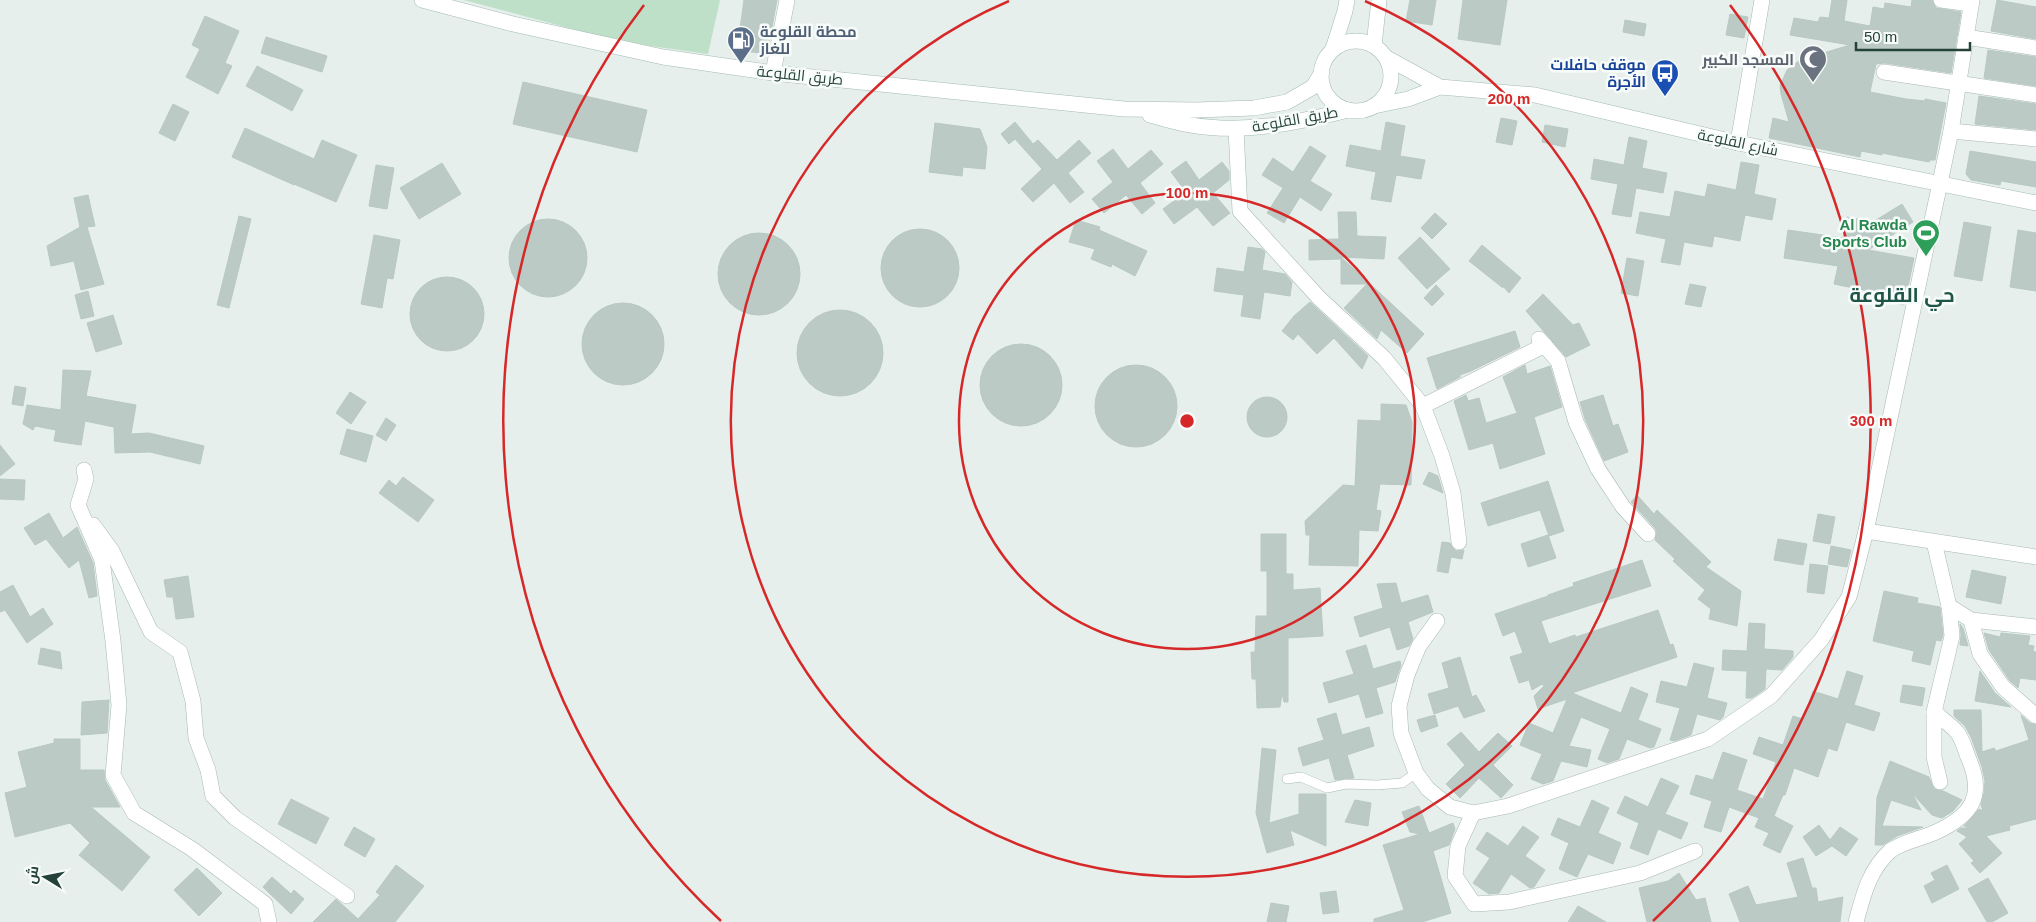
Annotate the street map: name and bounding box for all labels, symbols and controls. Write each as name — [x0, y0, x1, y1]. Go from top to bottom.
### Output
scale bar — [1856, 20, 1970, 52]
place label: محطة القلوعة للغاز — [759, 23, 857, 57]
fuel station icon: محطة القلوعة للغاز — [726, 25, 756, 64]
text: 50 m — [1864, 28, 1897, 45]
mosque icon: المسجد الكبير — [1798, 44, 1828, 83]
place label: المسجد الكبير — [1701, 51, 1794, 69]
place label: موقف حافلات الأجرة — [1550, 56, 1646, 91]
bus stop icon: موقف حافلات الأجرة — [1650, 58, 1680, 97]
street label: طريق القلوعة — [756, 62, 844, 90]
text: 200 m — [1488, 90, 1530, 107]
street label: طريق القلوعة — [1251, 103, 1340, 137]
street label: شارع القلوعة — [1696, 125, 1780, 162]
text: 100 m — [1166, 184, 1208, 201]
place label: Al Rawda Sports Club — [1822, 216, 1908, 250]
sports icon: Al Rawda Sports Club — [1911, 218, 1941, 257]
district label: حي القلوعة — [1849, 284, 1955, 311]
centre of rings — [1178, 412, 1196, 430]
text: 300 m — [1850, 412, 1892, 429]
north arrow — [20, 852, 70, 902]
text: ش — [23, 864, 43, 885]

